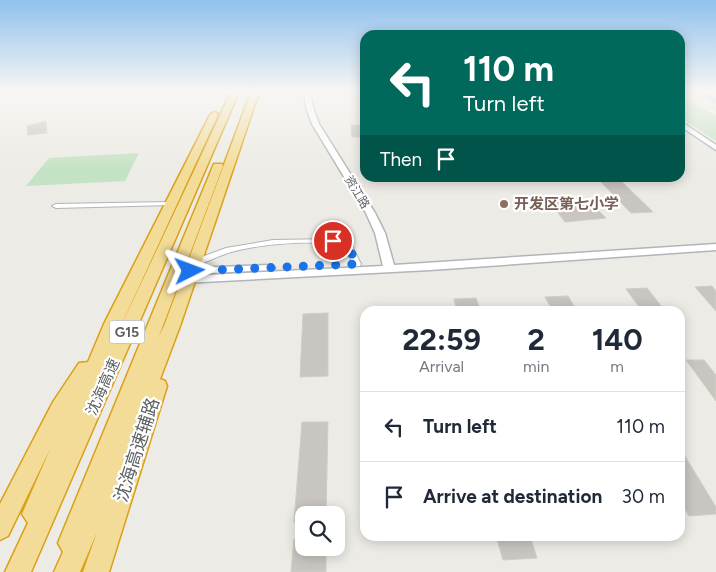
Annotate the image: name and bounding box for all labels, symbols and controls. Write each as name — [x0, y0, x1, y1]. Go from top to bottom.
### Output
text: 110 m — [463, 48, 554, 90]
icon: left — [380, 50, 445, 115]
text: Turn left — [463, 90, 545, 117]
icon: arrive — [432, 145, 460, 173]
text: Then — [380, 148, 422, 171]
street label: 资江路 — [342, 173, 372, 211]
place label: 开发区第七小学 — [514, 195, 619, 213]
marker: 开发区第七小学 — [498, 198, 510, 210]
pin — [312, 220, 354, 262]
icon: arrive — [319, 227, 347, 255]
position arrow — [163, 244, 215, 296]
road number: G15 — [110, 321, 144, 344]
text: 22:59 — [402, 321, 481, 358]
text: 2 — [528, 321, 545, 358]
text: 140 — [592, 321, 643, 358]
street label: 沈海高速 — [83, 356, 123, 418]
text: Arrival — [419, 357, 464, 376]
text: min — [523, 357, 549, 376]
text: m — [610, 357, 624, 376]
street label: 沈海高速辅路 — [110, 395, 164, 505]
icon: left — [380, 413, 408, 441]
text: Turn left — [423, 415, 497, 438]
text: 110 m — [616, 415, 665, 438]
icon: arrive — [380, 483, 408, 511]
text: Arrive at destination — [423, 485, 602, 508]
text: 30 m — [622, 485, 665, 508]
map controls — [295, 506, 345, 556]
button: search — [295, 506, 345, 556]

